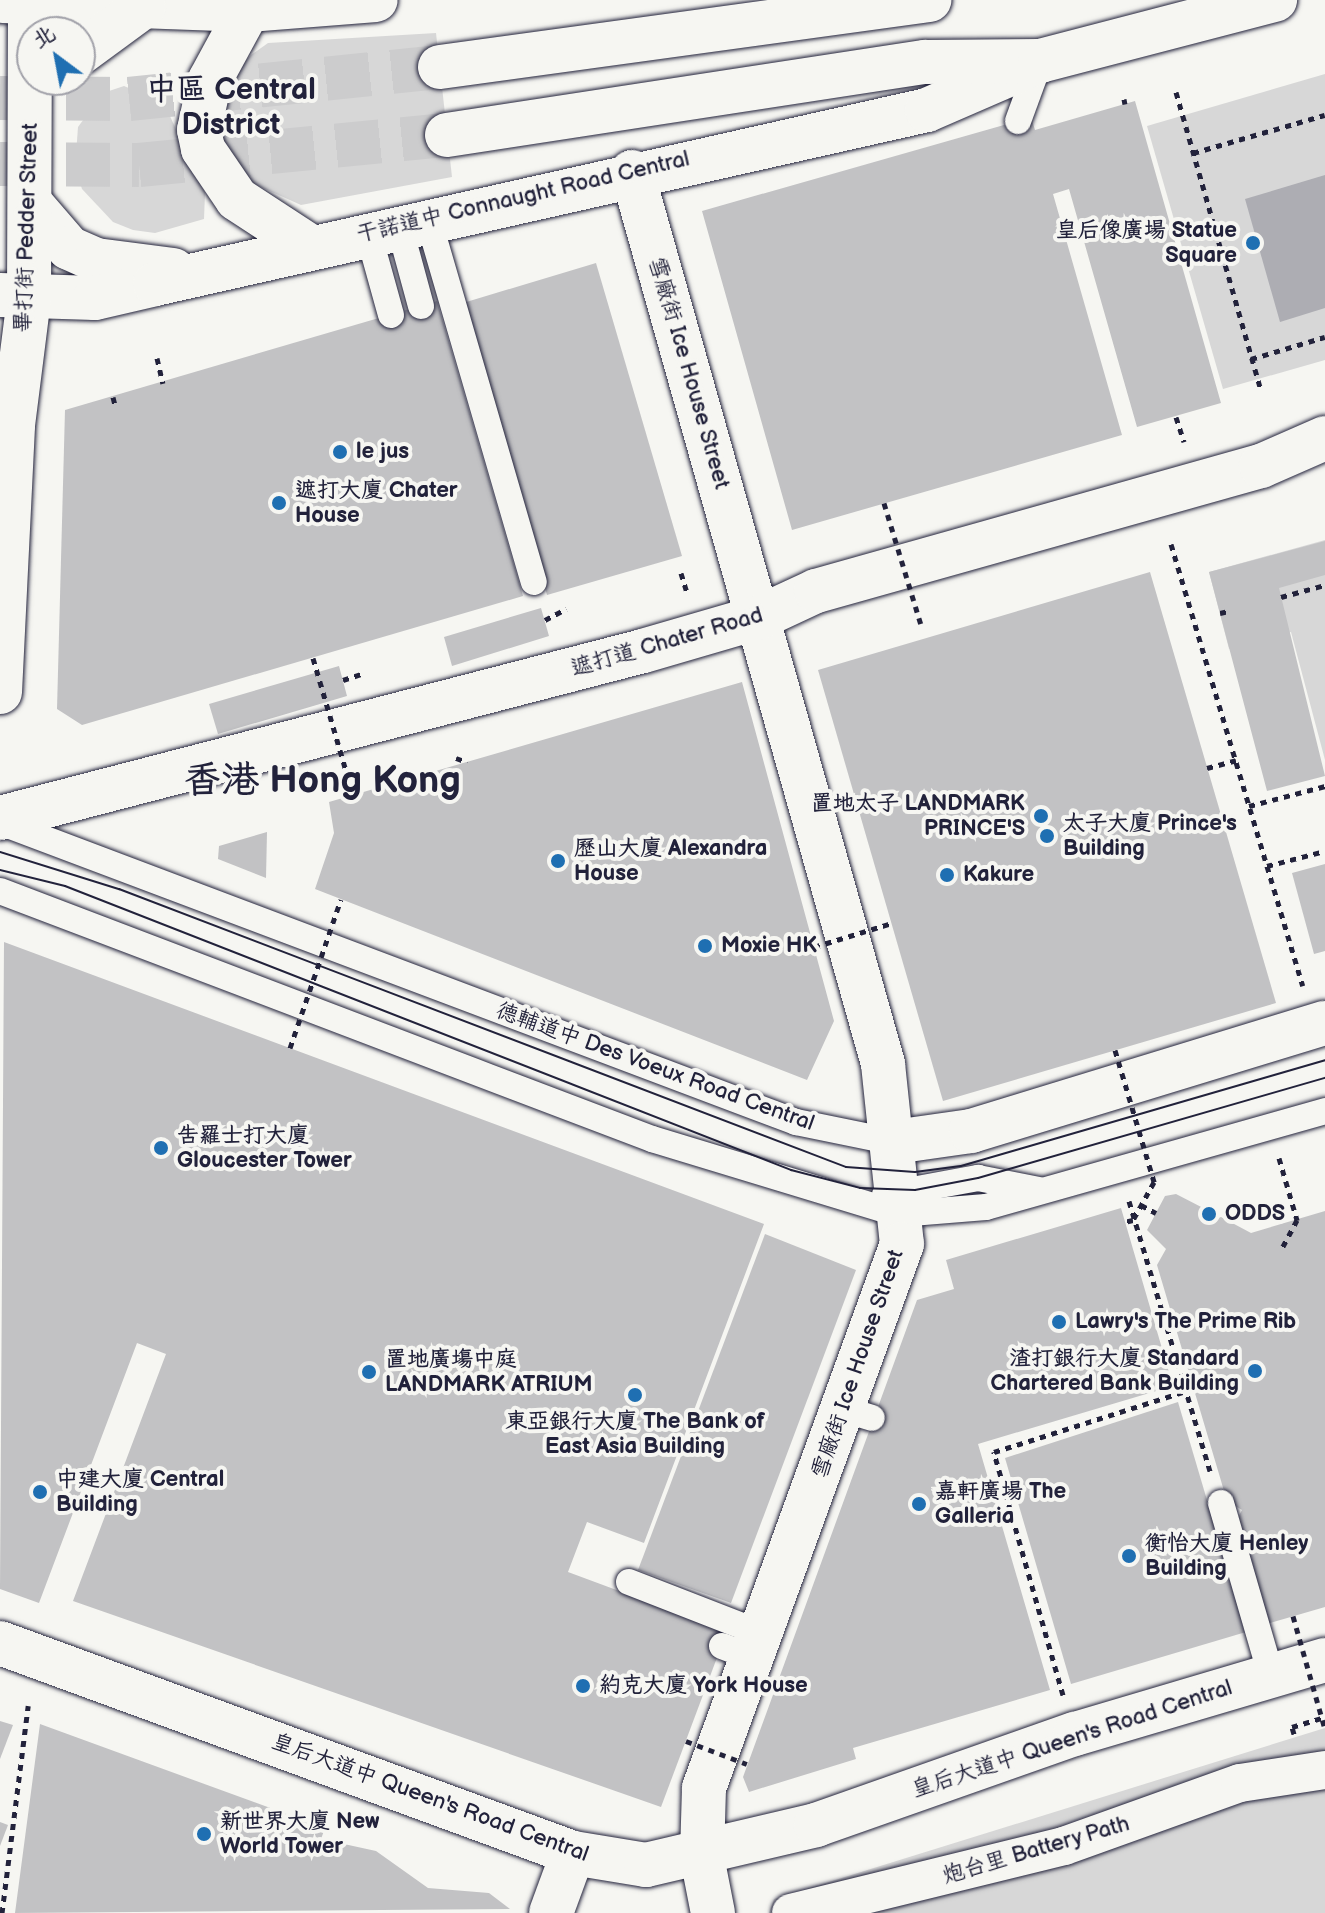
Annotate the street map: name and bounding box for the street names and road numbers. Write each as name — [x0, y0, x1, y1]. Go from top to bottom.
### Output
street label: 畢打街 Pedder Street — [10, 122, 44, 334]
street label: 干諾道中 Connaught Road Central — [354, 146, 692, 248]
street label: 雪廠街 Ice House Street — [643, 254, 735, 492]
street label: 遮打道 Chater Road — [568, 602, 766, 682]
street label: 德輔道中 Des Voeux Road Central — [492, 997, 818, 1137]
street label: 雪廠街 Ice House Street — [806, 1246, 910, 1482]
street label: 皇后大道中 Queen's Road Central — [908, 1675, 1236, 1803]
street label: 皇后大道中 Queen's Road Central — [268, 1728, 592, 1868]
street label: 炮台里 Battery Path — [939, 1810, 1133, 1890]

